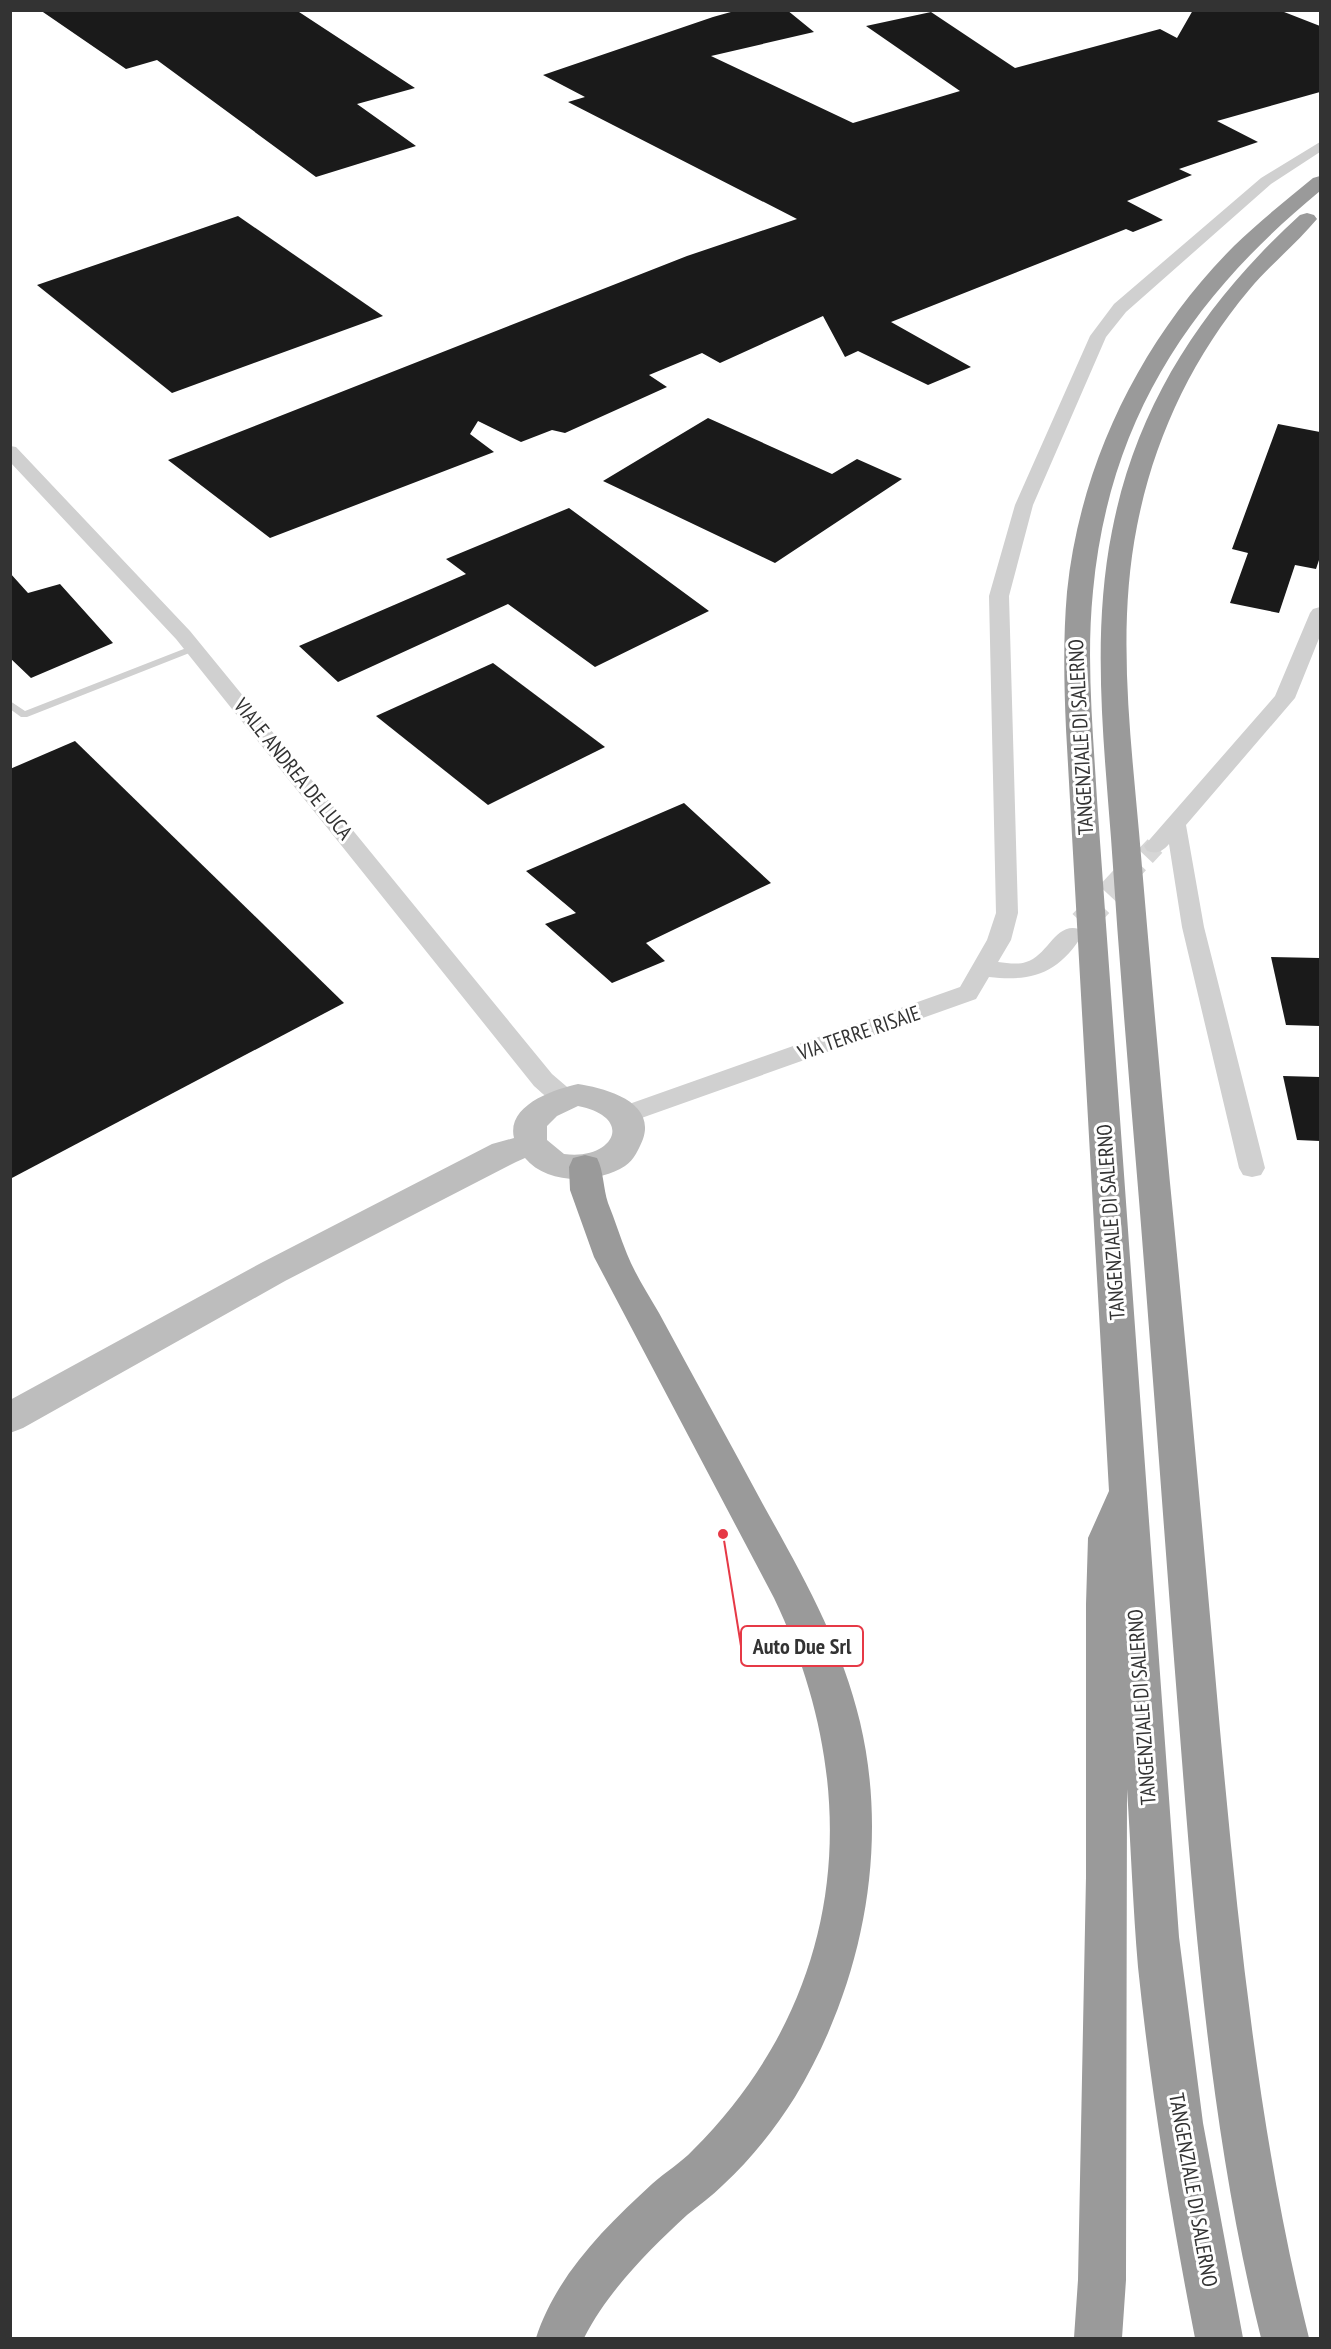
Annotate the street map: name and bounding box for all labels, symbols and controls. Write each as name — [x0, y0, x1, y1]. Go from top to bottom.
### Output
street label: TANGENZIALE DI SALERNO — [1062, 638, 1099, 836]
street label: VIALE ANDREA DE LUCA — [227, 692, 359, 845]
street label: VIA TERRE RISAIE — [793, 999, 924, 1066]
street label: TANGENZIALE DI SALERNO — [1090, 1123, 1131, 1321]
street label: TANGENZIALE DI SALERNO — [1121, 1608, 1162, 1806]
callout: Auto Due Srl — [741, 1626, 863, 1666]
text: Auto Due Srl — [752, 1632, 852, 1660]
street label: TANGENZIALE DI SALERNO — [1163, 2091, 1224, 2289]

